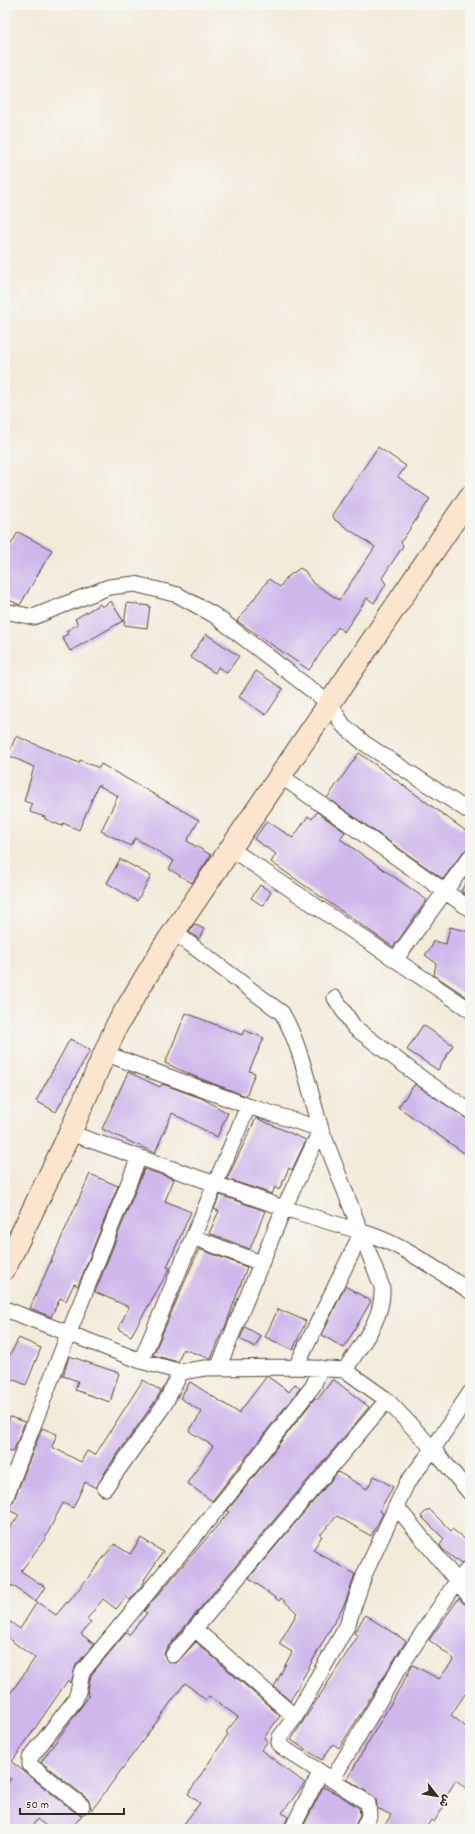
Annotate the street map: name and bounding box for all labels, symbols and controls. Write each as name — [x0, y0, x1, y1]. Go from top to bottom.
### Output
north arrow — [417, 1776, 457, 1816]
scale bar — [20, 1790, 124, 1816]
text: ش — [434, 1791, 454, 1809]
text: 50 m — [26, 1797, 49, 1814]

